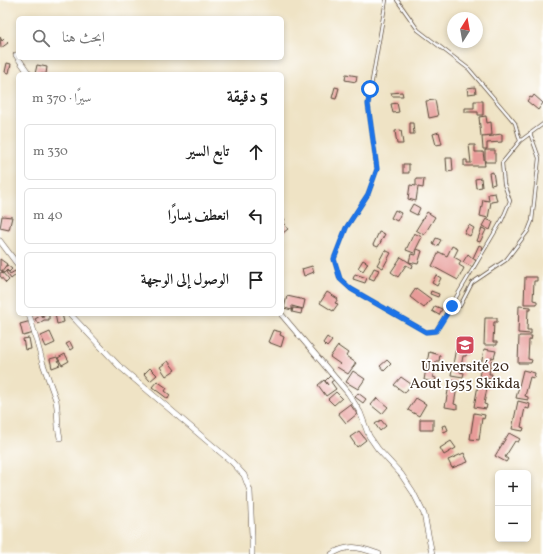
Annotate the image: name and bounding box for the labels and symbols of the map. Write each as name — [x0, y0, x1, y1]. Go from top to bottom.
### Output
north arrow — [447, 12, 483, 48]
route start — [361, 80, 379, 98]
route end — [443, 297, 461, 315]
school or university icon: Université 20 Aout 1955 Skikda — [454, 334, 476, 356]
place label: Université 20 Aout 1955 Skikda — [410, 357, 520, 395]

